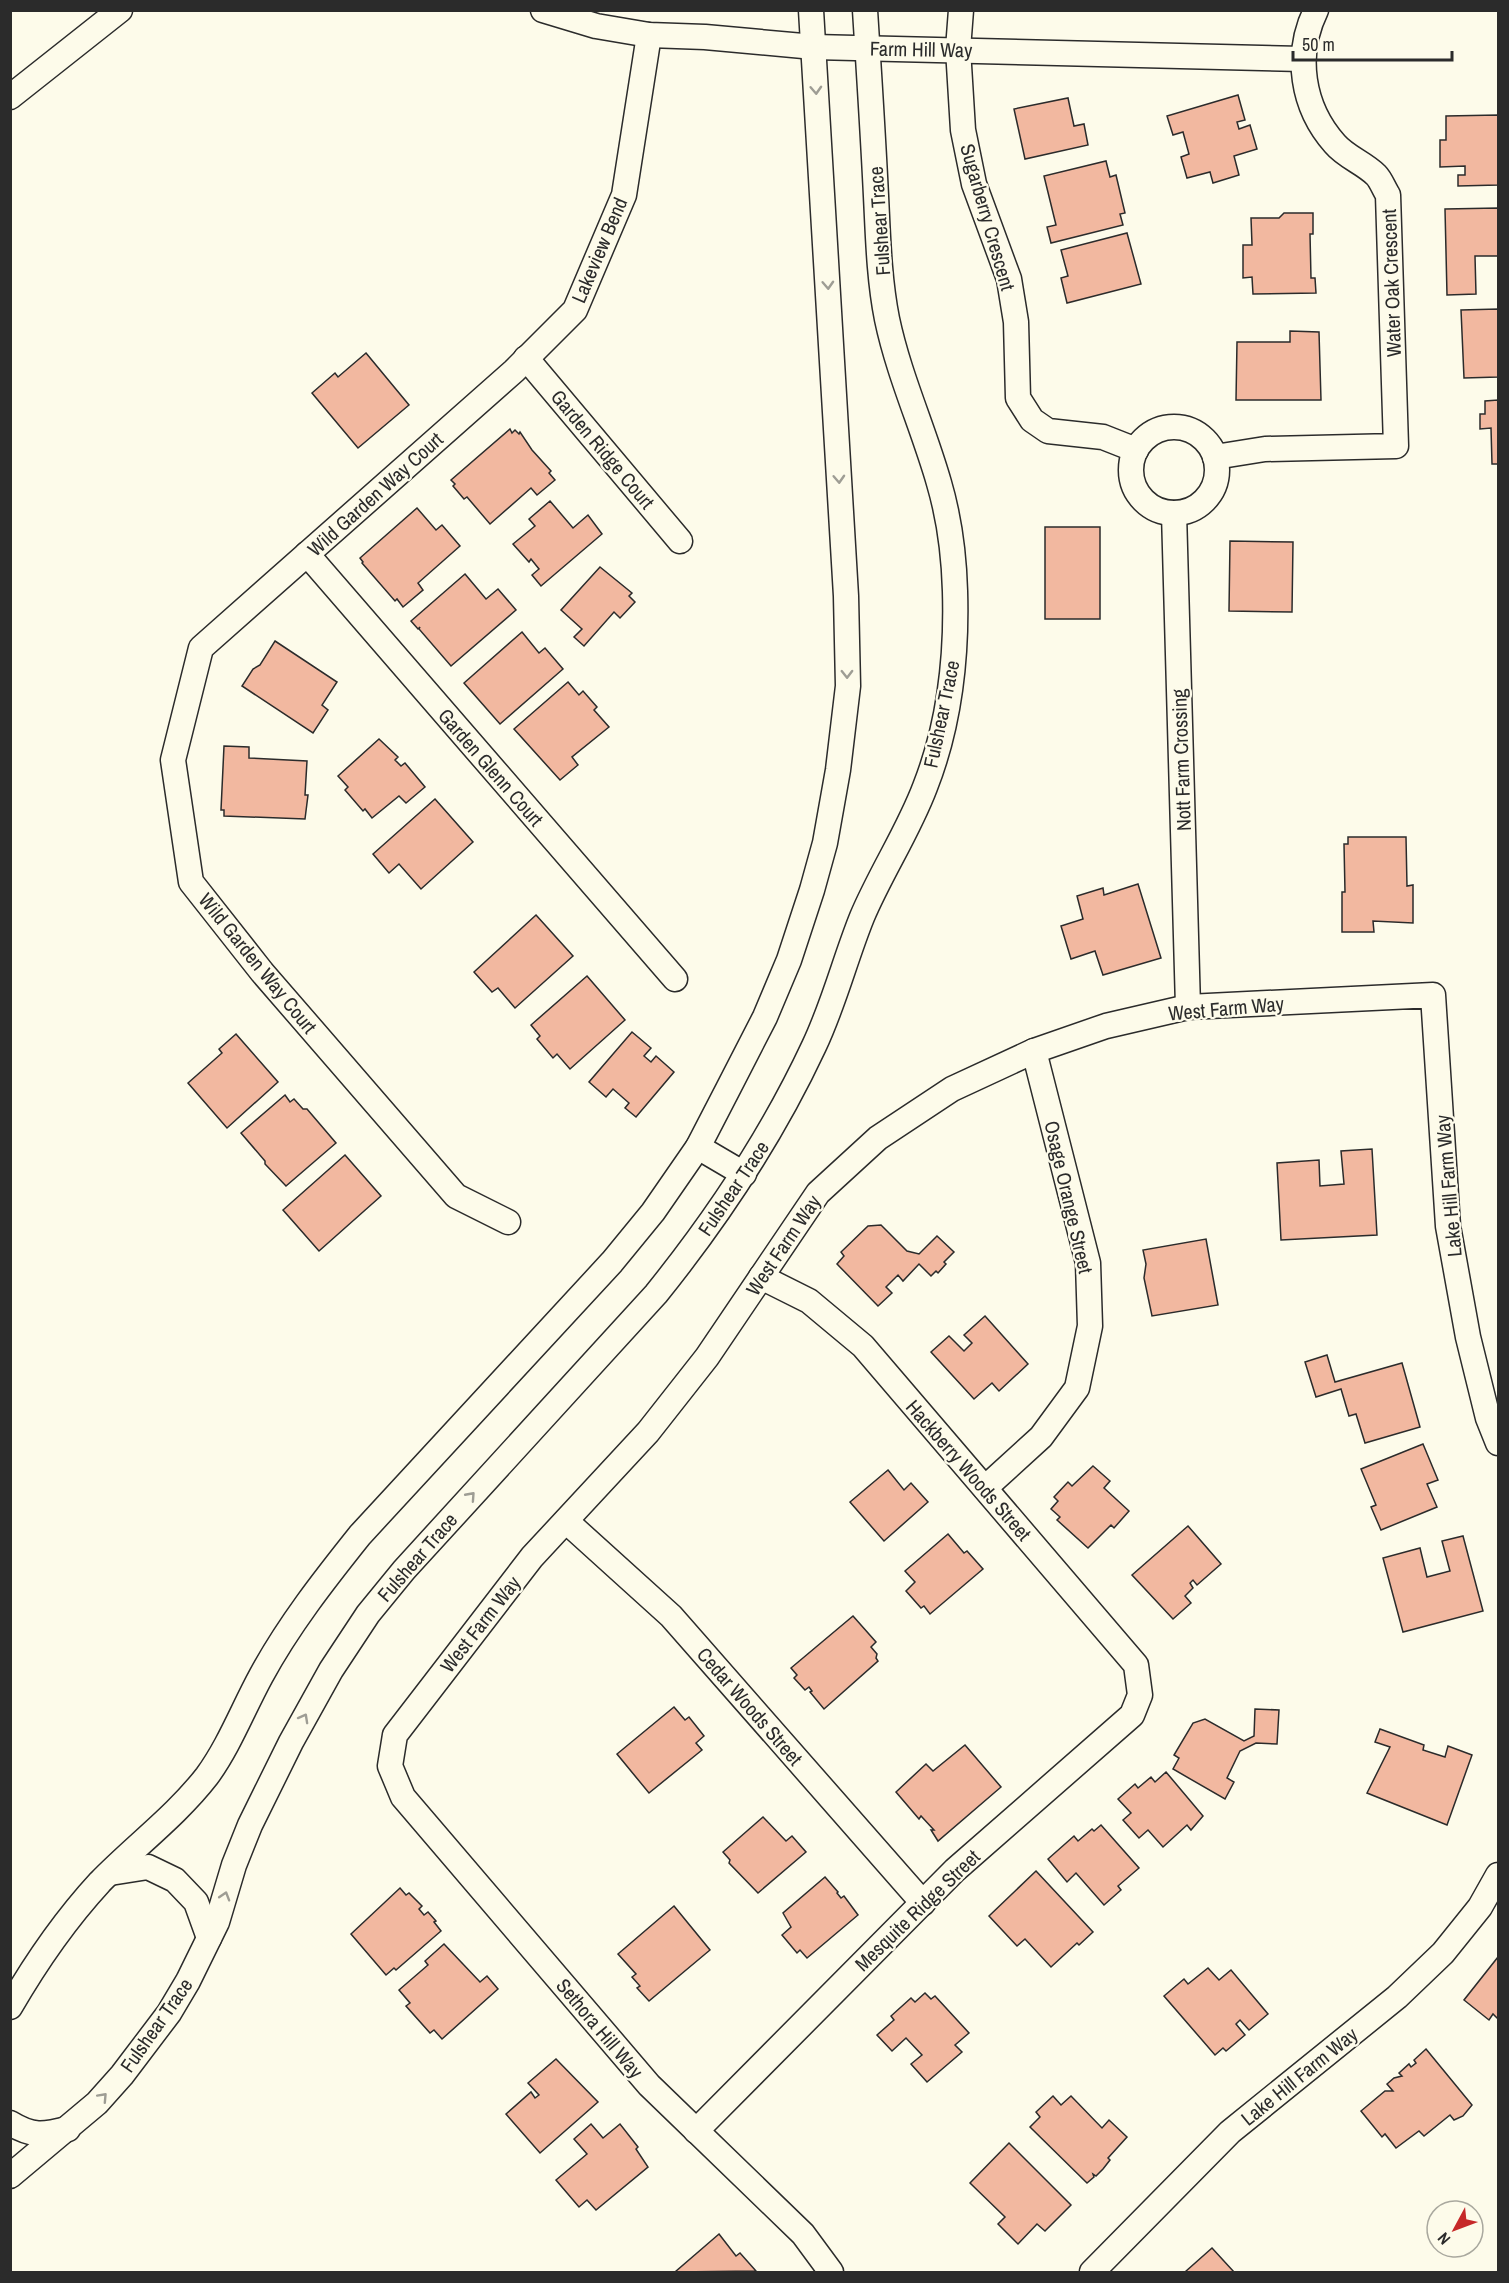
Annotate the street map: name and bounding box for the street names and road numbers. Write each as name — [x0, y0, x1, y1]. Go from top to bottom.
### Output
street label: Farm Hill Way — [870, 35, 973, 63]
street label: Sugarberry Crescent — [954, 141, 1022, 294]
street label: Fulshear Trace — [862, 165, 896, 277]
street label: Lakeview Bend — [565, 193, 633, 307]
street label: Water Oak Crescent — [1375, 208, 1407, 357]
street label: Garden Ridge Court — [545, 384, 661, 515]
street label: Wild Garden Way Court — [302, 426, 449, 562]
street label: Fulshear Trace — [916, 658, 966, 770]
street label: Nott Farm Crossing — [1165, 688, 1197, 832]
street label: Garden Glenn Court — [432, 702, 550, 832]
street label: Wild Garden Way Court — [193, 887, 323, 1039]
street label: West Farm Way — [1167, 989, 1286, 1026]
street label: Lake Hill Farm Way — [1428, 1113, 1468, 1258]
street label: Osage Orange Street — [1038, 1118, 1100, 1276]
street label: Fulshear Trace — [691, 1135, 775, 1241]
street label: West Farm Way — [739, 1189, 827, 1301]
street label: Hackberry Woods Street — [900, 1394, 1038, 1546]
street label: Fulshear Trace — [371, 1507, 463, 1607]
street label: West Farm Way — [434, 1569, 527, 1678]
street label: Cedar Woods Street — [691, 1641, 809, 1771]
street label: Mesquite Ridge Street — [849, 1843, 986, 1977]
street label: Fulshear Trace — [114, 1972, 198, 2078]
street label: Sethora Hill Way — [550, 1972, 650, 2084]
street label: Lake Hill Farm Way — [1235, 2020, 1364, 2131]

